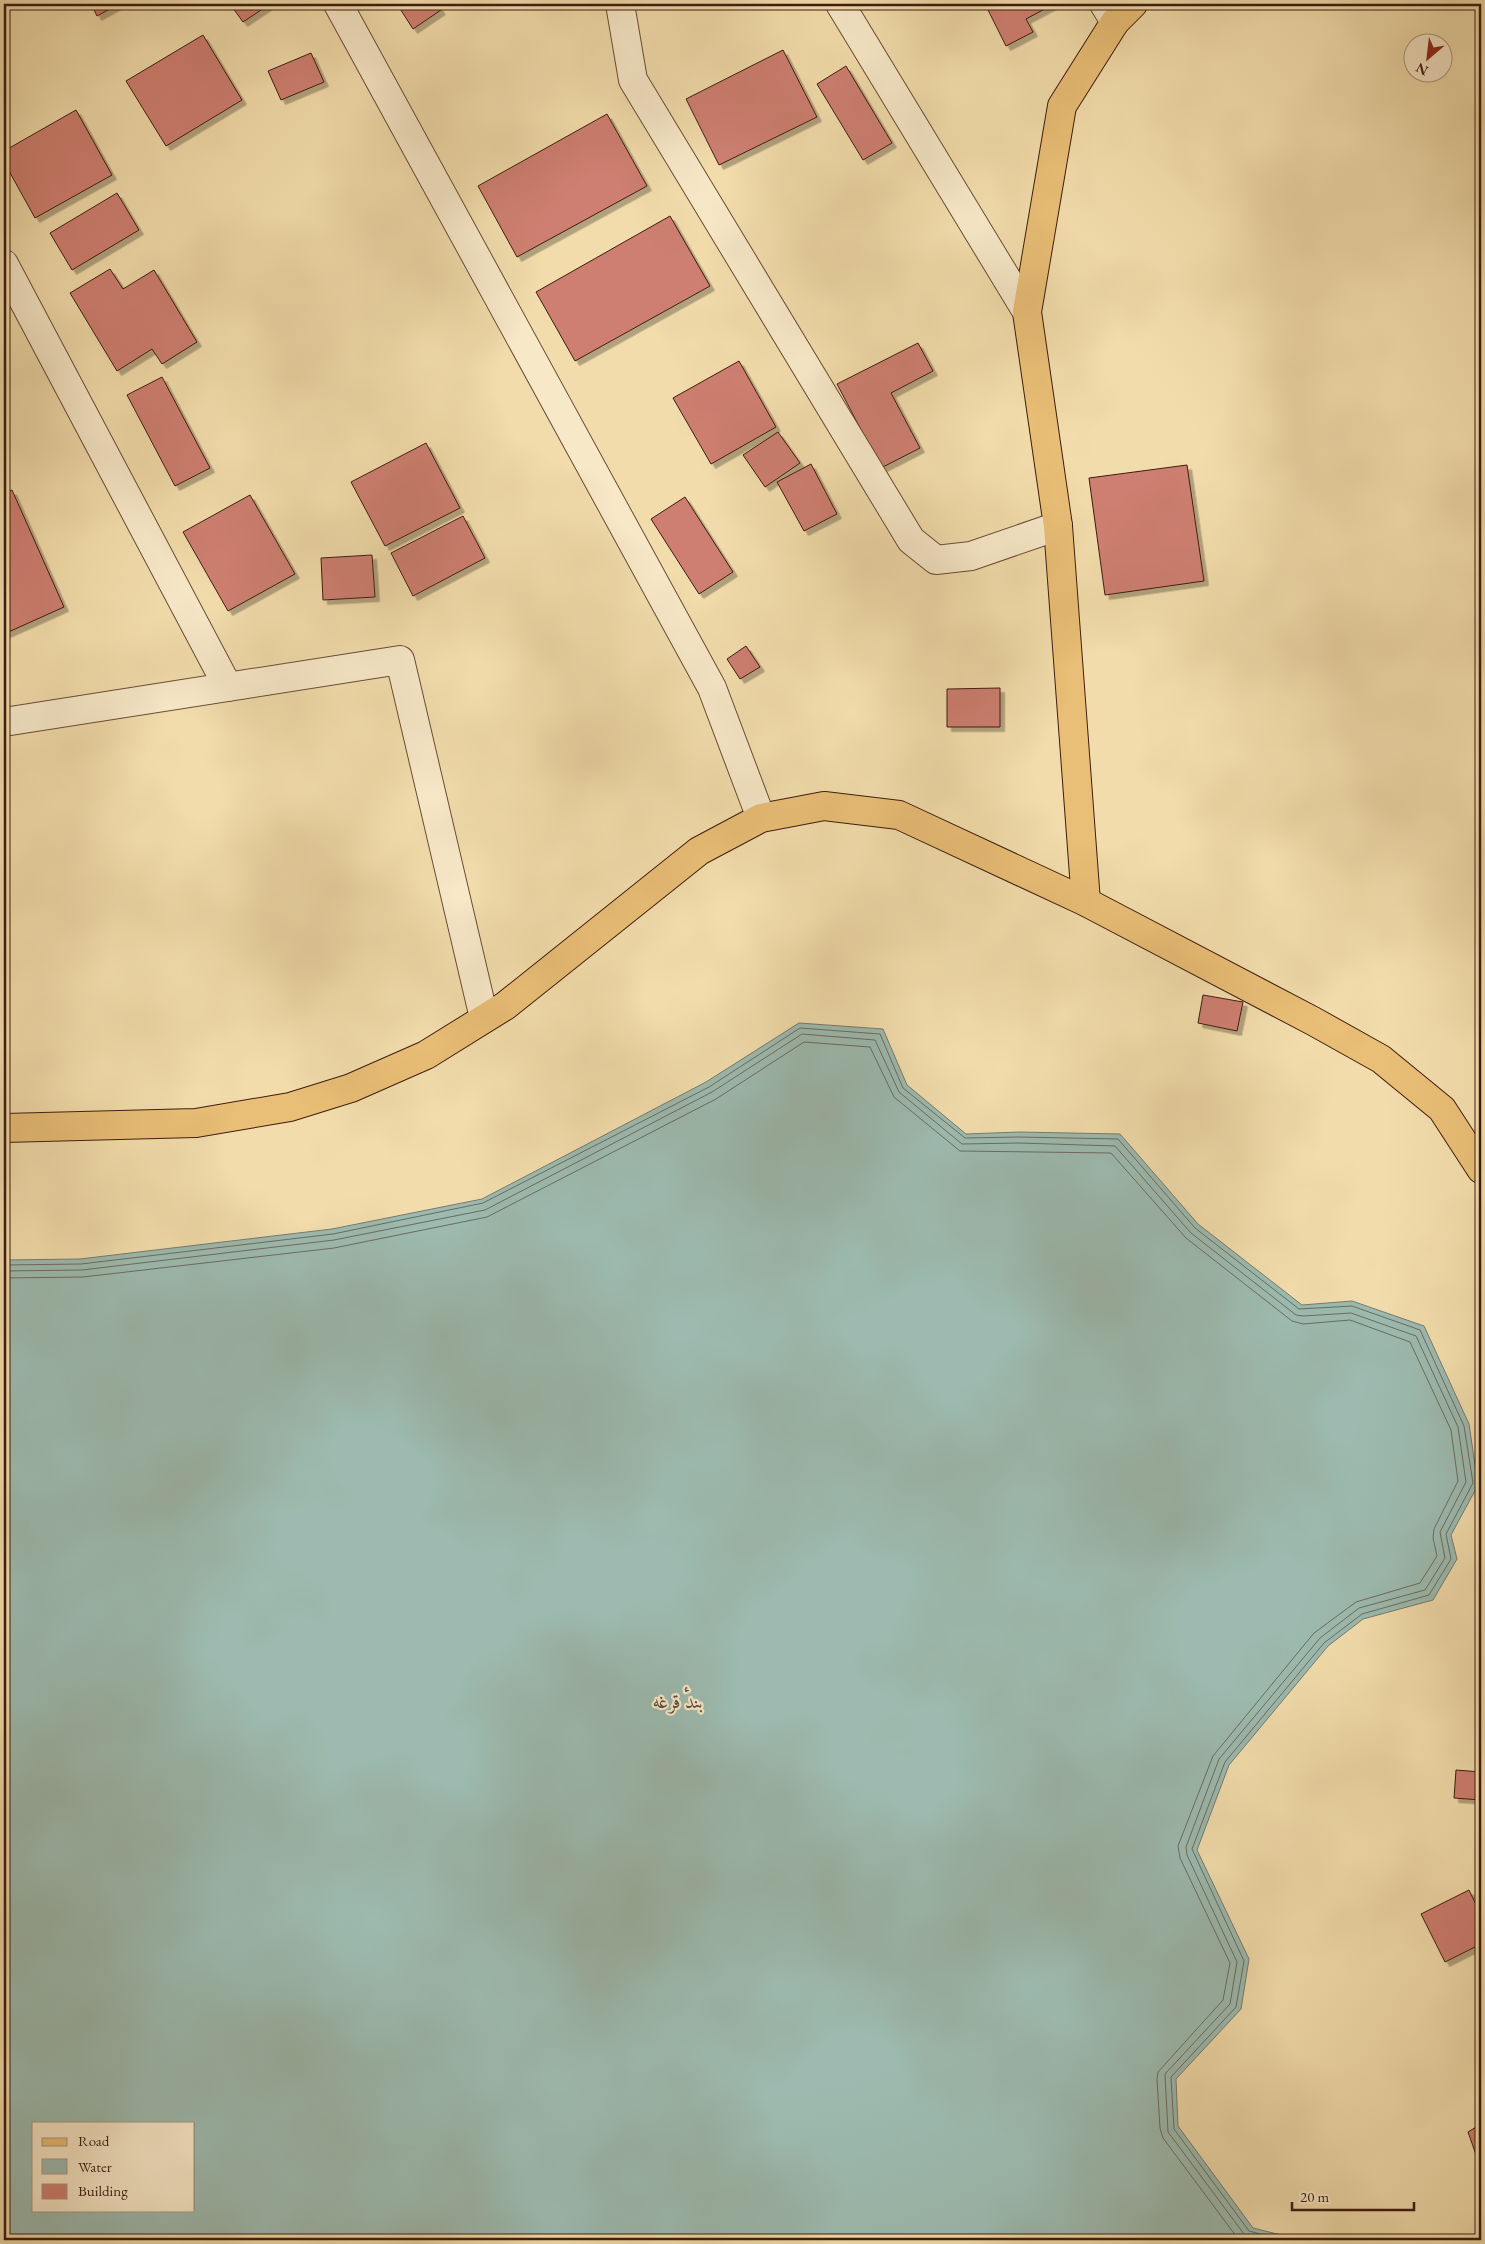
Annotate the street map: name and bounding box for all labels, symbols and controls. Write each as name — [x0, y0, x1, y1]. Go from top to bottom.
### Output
north arrow — [1402, 32, 1452, 82]
text: N — [1412, 59, 1431, 80]
water label: بندٔ قرغه — [653, 1686, 703, 1714]
legend — [32, 2122, 195, 2212]
text: Road — [78, 2131, 110, 2150]
text: Water — [78, 2157, 112, 2176]
scale bar — [1292, 2179, 1415, 2211]
text: Building — [78, 2181, 128, 2200]
text: 20 m — [1300, 2187, 1329, 2206]

